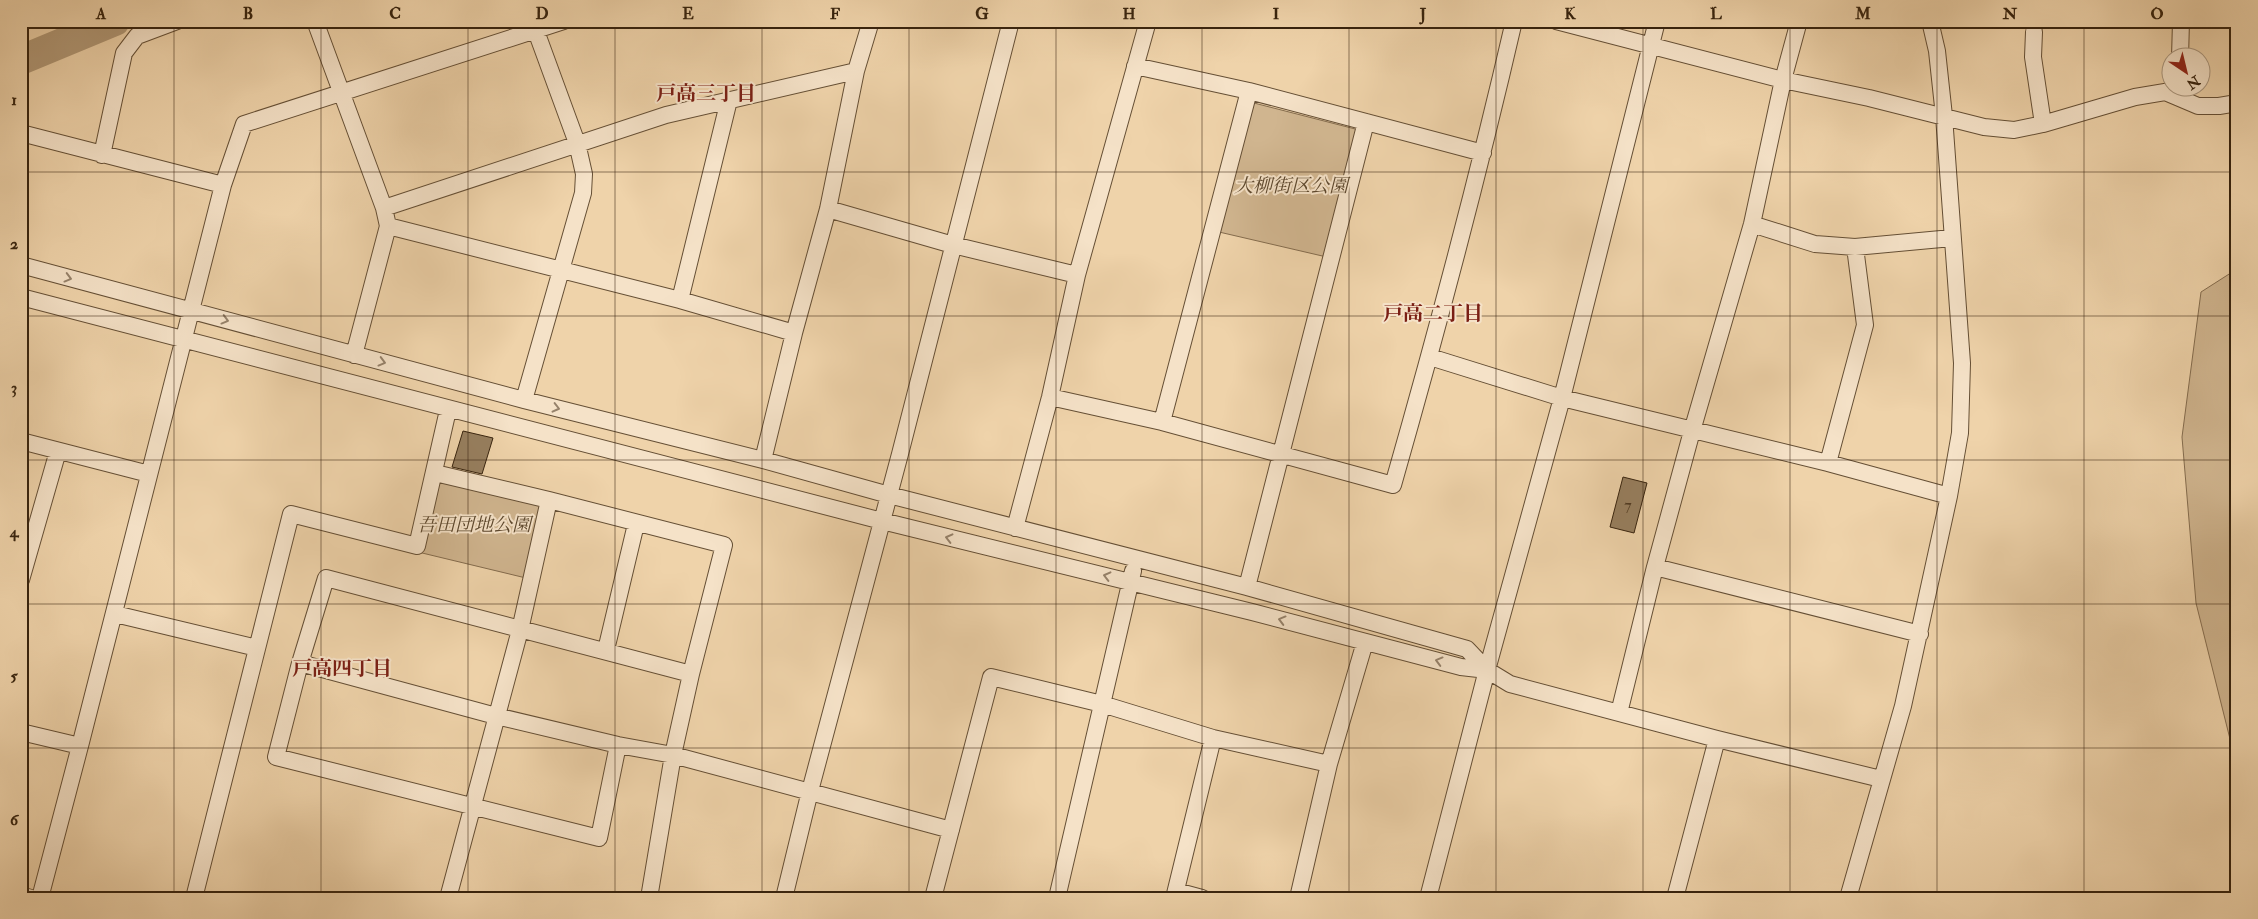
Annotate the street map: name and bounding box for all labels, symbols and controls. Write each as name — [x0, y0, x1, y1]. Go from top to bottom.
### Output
text: A — [95, 4, 107, 24]
text: B — [243, 4, 253, 24]
text: C — [389, 4, 401, 24]
text: D — [535, 4, 549, 24]
text: E — [682, 4, 694, 24]
text: F — [830, 4, 840, 24]
text: G — [975, 4, 989, 24]
text: H — [1122, 4, 1136, 24]
text: I — [1273, 4, 1280, 24]
text: J — [1419, 4, 1427, 25]
text: K — [1564, 4, 1576, 24]
text: L — [1710, 4, 1722, 24]
text: M — [1854, 4, 1871, 24]
text: N — [2002, 4, 2018, 24]
text: O — [2150, 4, 2164, 24]
north arrow — [2160, 48, 2210, 98]
text: N — [2183, 71, 2204, 93]
district label: 戸高三丁目 — [656, 81, 756, 106]
text: 1 — [11, 90, 17, 110]
park label: 大柳街区公園 — [1234, 174, 1351, 198]
text: 2 — [10, 234, 18, 254]
one-way arrow — [64, 272, 73, 283]
district label: 戸高二丁目 — [1383, 301, 1483, 326]
one-way arrow — [221, 314, 230, 325]
one-way arrow — [378, 357, 386, 367]
text: 3 — [11, 378, 17, 398]
one-way arrow — [552, 402, 561, 413]
house number: 7 — [1624, 495, 1632, 515]
park label: 吾田団地公園 — [417, 513, 534, 537]
text: 4 — [9, 522, 20, 542]
one-way arrow — [945, 533, 954, 544]
one-way arrow — [1103, 571, 1112, 582]
one-way arrow — [1277, 615, 1286, 626]
district label: 戸高四丁目 — [292, 656, 392, 681]
one-way arrow — [1435, 656, 1443, 667]
text: 5 — [10, 666, 18, 686]
text: 6 — [10, 810, 20, 830]

